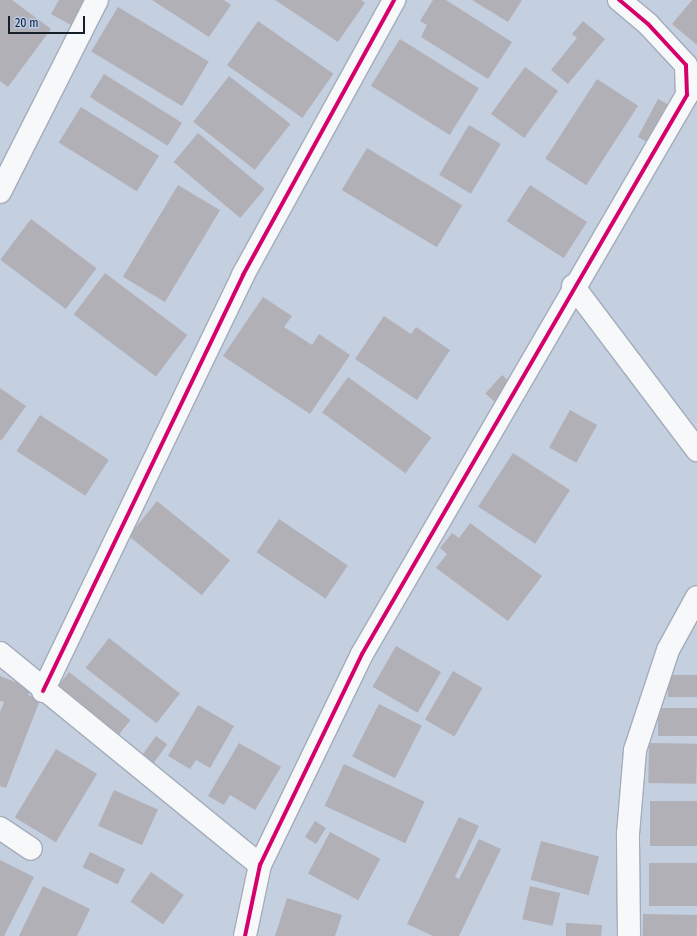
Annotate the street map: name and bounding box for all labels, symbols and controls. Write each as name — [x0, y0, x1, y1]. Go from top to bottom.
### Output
scale bar — [10, 8, 87, 34]
text: 20 m — [15, 16, 39, 30]

